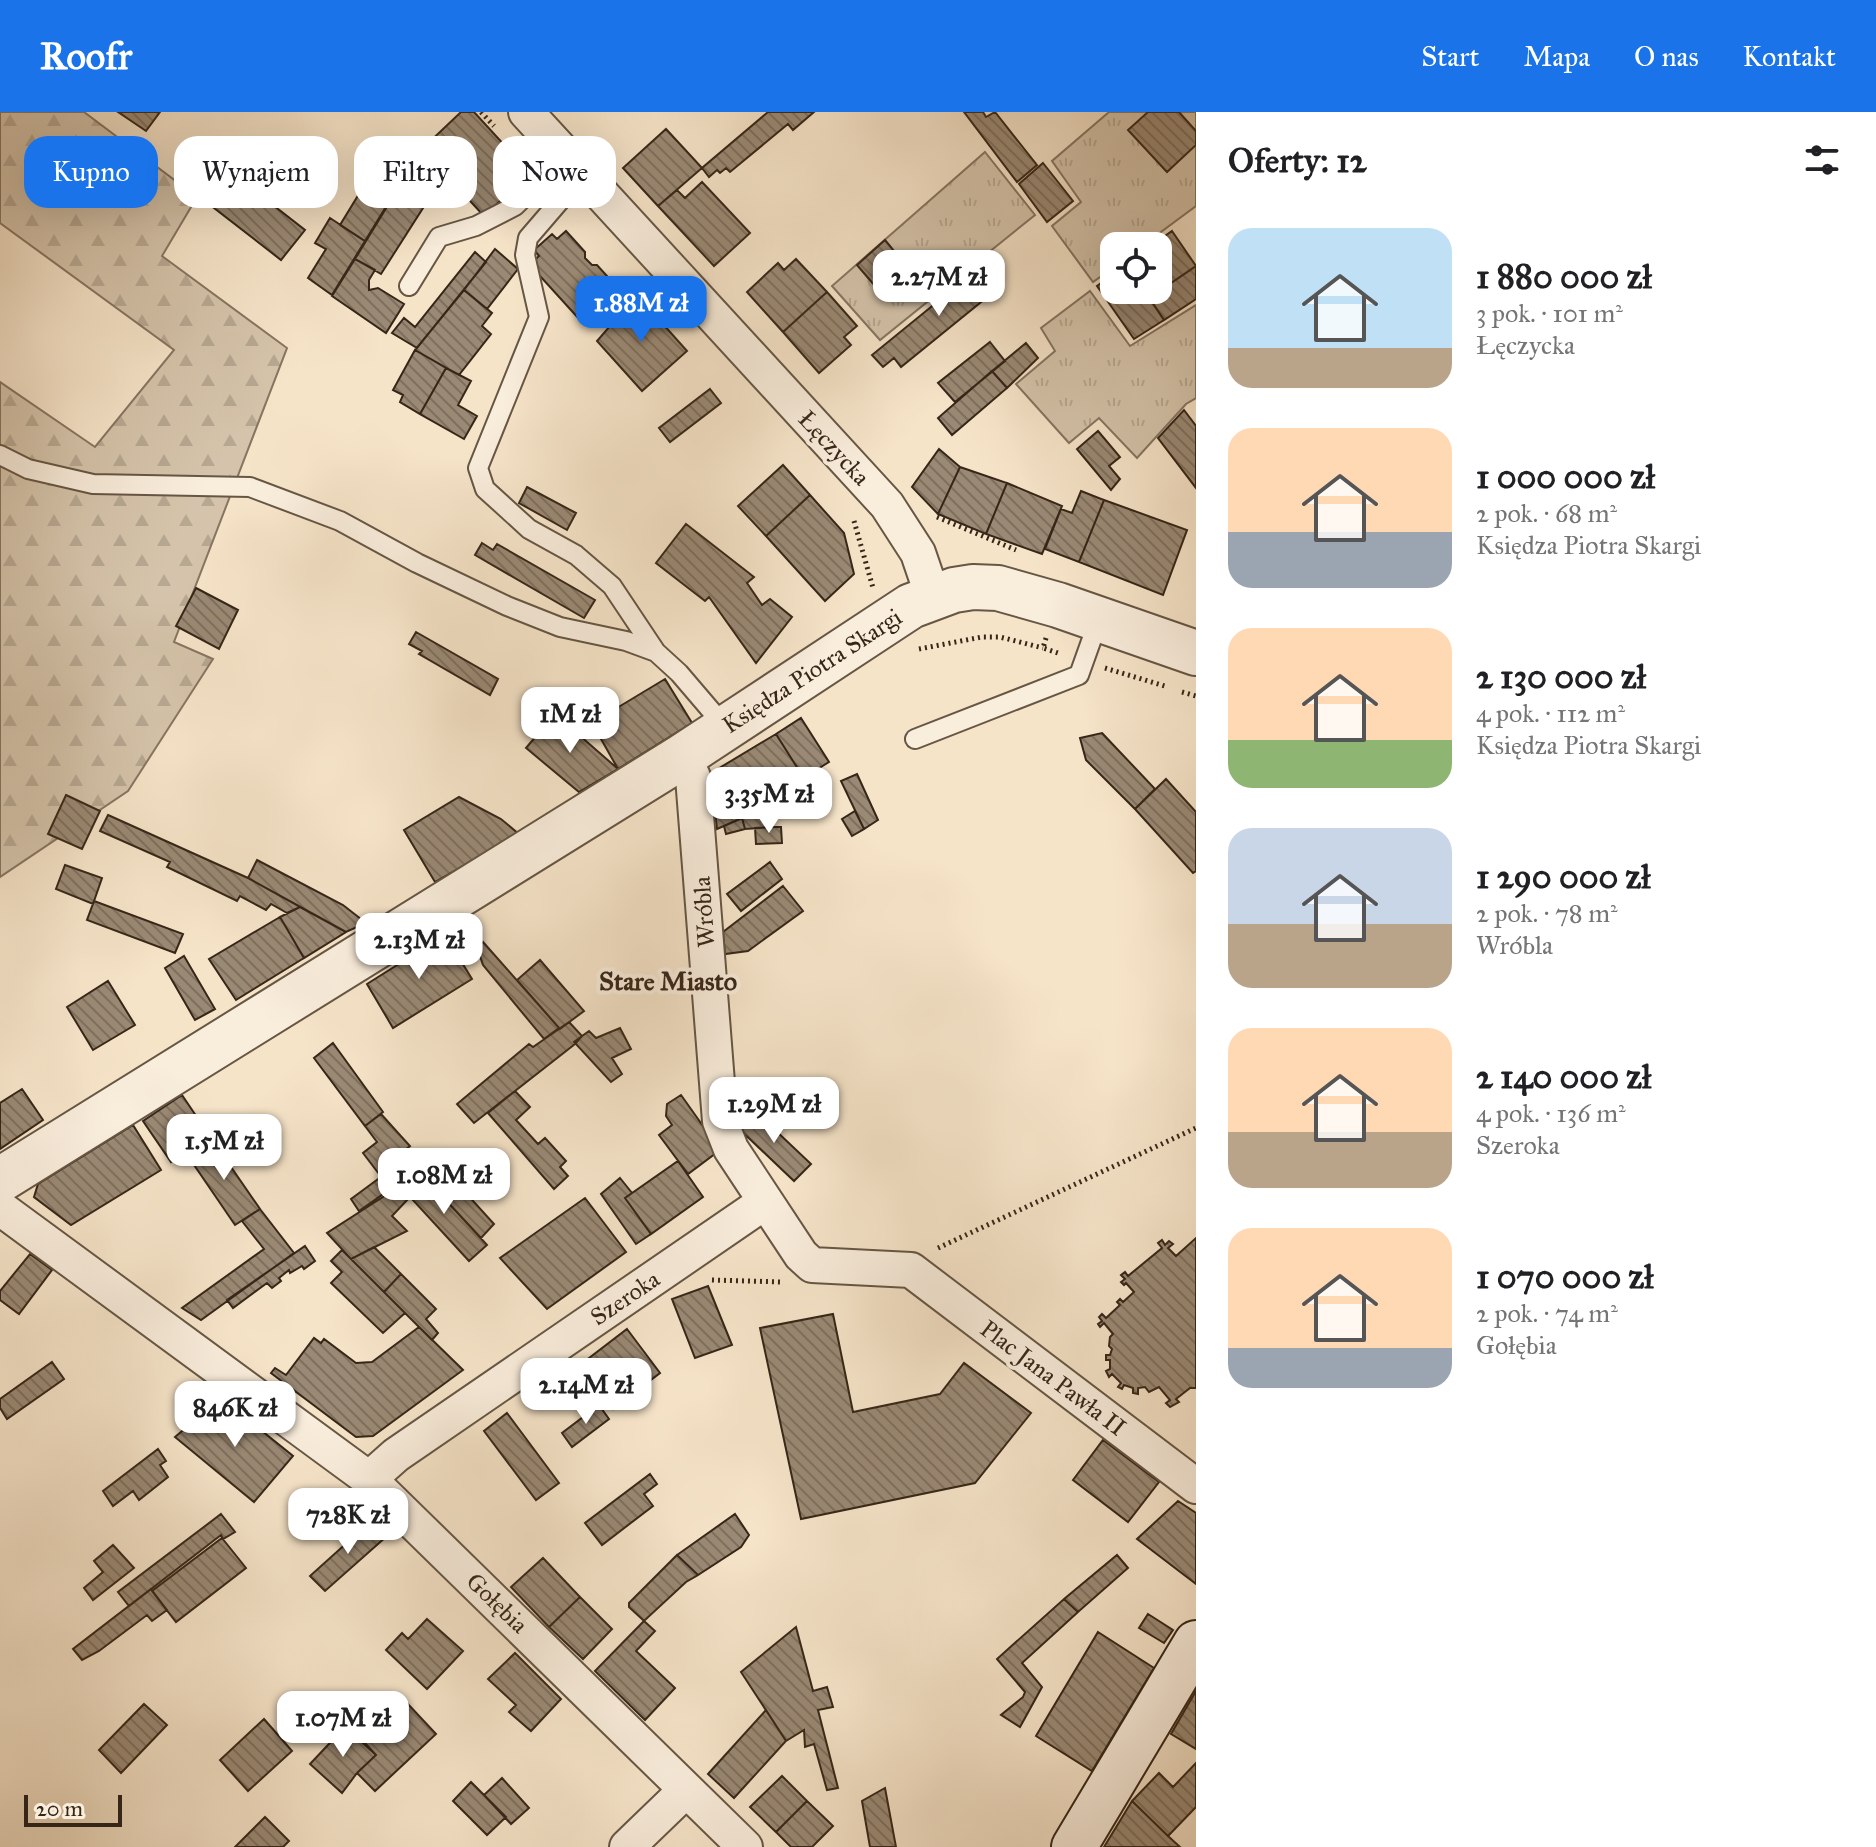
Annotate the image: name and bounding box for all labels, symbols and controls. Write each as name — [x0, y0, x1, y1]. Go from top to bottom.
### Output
text: Roofr — [40, 33, 132, 79]
text: Start — [1421, 39, 1480, 74]
text: Mapa — [1524, 39, 1590, 74]
text: O nas — [1634, 39, 1699, 74]
text: Kontakt — [1743, 39, 1836, 74]
chip: Kupno — [24, 136, 158, 208]
chip: Wynajem — [174, 136, 338, 208]
chip: Filtry — [354, 136, 477, 208]
chip: Nowe — [493, 136, 616, 208]
icon: filters — [1800, 138, 1844, 182]
text: Oferty: 12 — [1228, 140, 1366, 181]
map controls — [1100, 232, 1172, 304]
button: locate — [1100, 232, 1172, 304]
pin: 2.27M zł — [856, 250, 1022, 318]
text: 1 880 000 zł — [1476, 256, 1652, 297]
text: 2.27M zł — [891, 260, 987, 292]
icon: home — [1292, 260, 1388, 356]
pin: 1.88M zł — [558, 276, 724, 344]
text: 1.88M zł — [594, 286, 688, 318]
text: 3 pok. · 101 m² — [1476, 297, 1623, 329]
text: Łęczycka — [1476, 329, 1575, 361]
street label: Łęczycka — [792, 404, 877, 492]
text: 1 000 000 zł — [1476, 456, 1655, 497]
icon: home — [1292, 460, 1388, 556]
text: 2 pok. · 68 m² — [1476, 497, 1617, 529]
text: Księdza Piotra Skargi — [1476, 529, 1701, 561]
street label: Księdza Piotra Skargi — [717, 602, 908, 740]
text: 2 130 000 zł — [1476, 656, 1646, 697]
icon: home — [1292, 660, 1388, 756]
pin: 1M zł — [514, 687, 626, 755]
text: 1M zł — [539, 697, 601, 729]
text: 4 pok. · 112 m² — [1476, 697, 1625, 729]
text: Księdza Piotra Skargi — [1476, 729, 1701, 761]
pin: 3.35M zł — [686, 767, 852, 835]
text: 3.35M zł — [724, 777, 814, 809]
text: 1 290 000 zł — [1476, 856, 1651, 897]
icon: home — [1292, 860, 1388, 956]
street label: Wróbla — [686, 875, 721, 949]
text: 2 pok. · 78 m² — [1476, 897, 1618, 929]
pin: 2.13M zł — [336, 913, 502, 981]
text: 2.13M zł — [374, 923, 464, 955]
text: Wróbla — [1476, 929, 1553, 961]
district label: Stare Miasto — [599, 965, 737, 997]
text: 2 140 000 zł — [1476, 1056, 1651, 1097]
icon: home — [1292, 1060, 1388, 1156]
pin: 1.29M zł — [691, 1077, 857, 1145]
text: 1.29M zł — [727, 1087, 821, 1119]
text: 4 pok. · 136 m² — [1476, 1097, 1626, 1129]
pin: 1.5M zł — [150, 1114, 298, 1182]
text: 1.5M zł — [185, 1124, 263, 1156]
text: Szeroka — [1476, 1129, 1560, 1161]
pin: 1.08M zł — [361, 1148, 527, 1216]
text: 1.08M zł — [396, 1158, 492, 1190]
text: 1 070 000 zł — [1476, 1256, 1653, 1297]
icon: home — [1292, 1260, 1388, 1356]
street label: Szeroka — [585, 1264, 666, 1332]
text: 2 pok. · 74 m² — [1476, 1297, 1618, 1329]
street label: Plac Jana Pawła II — [974, 1314, 1132, 1442]
text: Gołębia — [1476, 1329, 1557, 1361]
pin: 2.14M zł — [503, 1358, 669, 1426]
text: 2.14M zł — [539, 1368, 633, 1400]
pin: 846K zł — [161, 1381, 309, 1449]
text: 846K zł — [193, 1391, 277, 1423]
pin: 728K zł — [274, 1488, 422, 1556]
text: 728K zł — [306, 1498, 390, 1530]
street label: Gołębia — [460, 1566, 535, 1640]
pin: 1.07M zł — [260, 1691, 426, 1759]
text: 1.07M zł — [295, 1701, 391, 1733]
scale bar — [24, 1791, 122, 1827]
text: 20 m — [36, 1795, 83, 1822]

